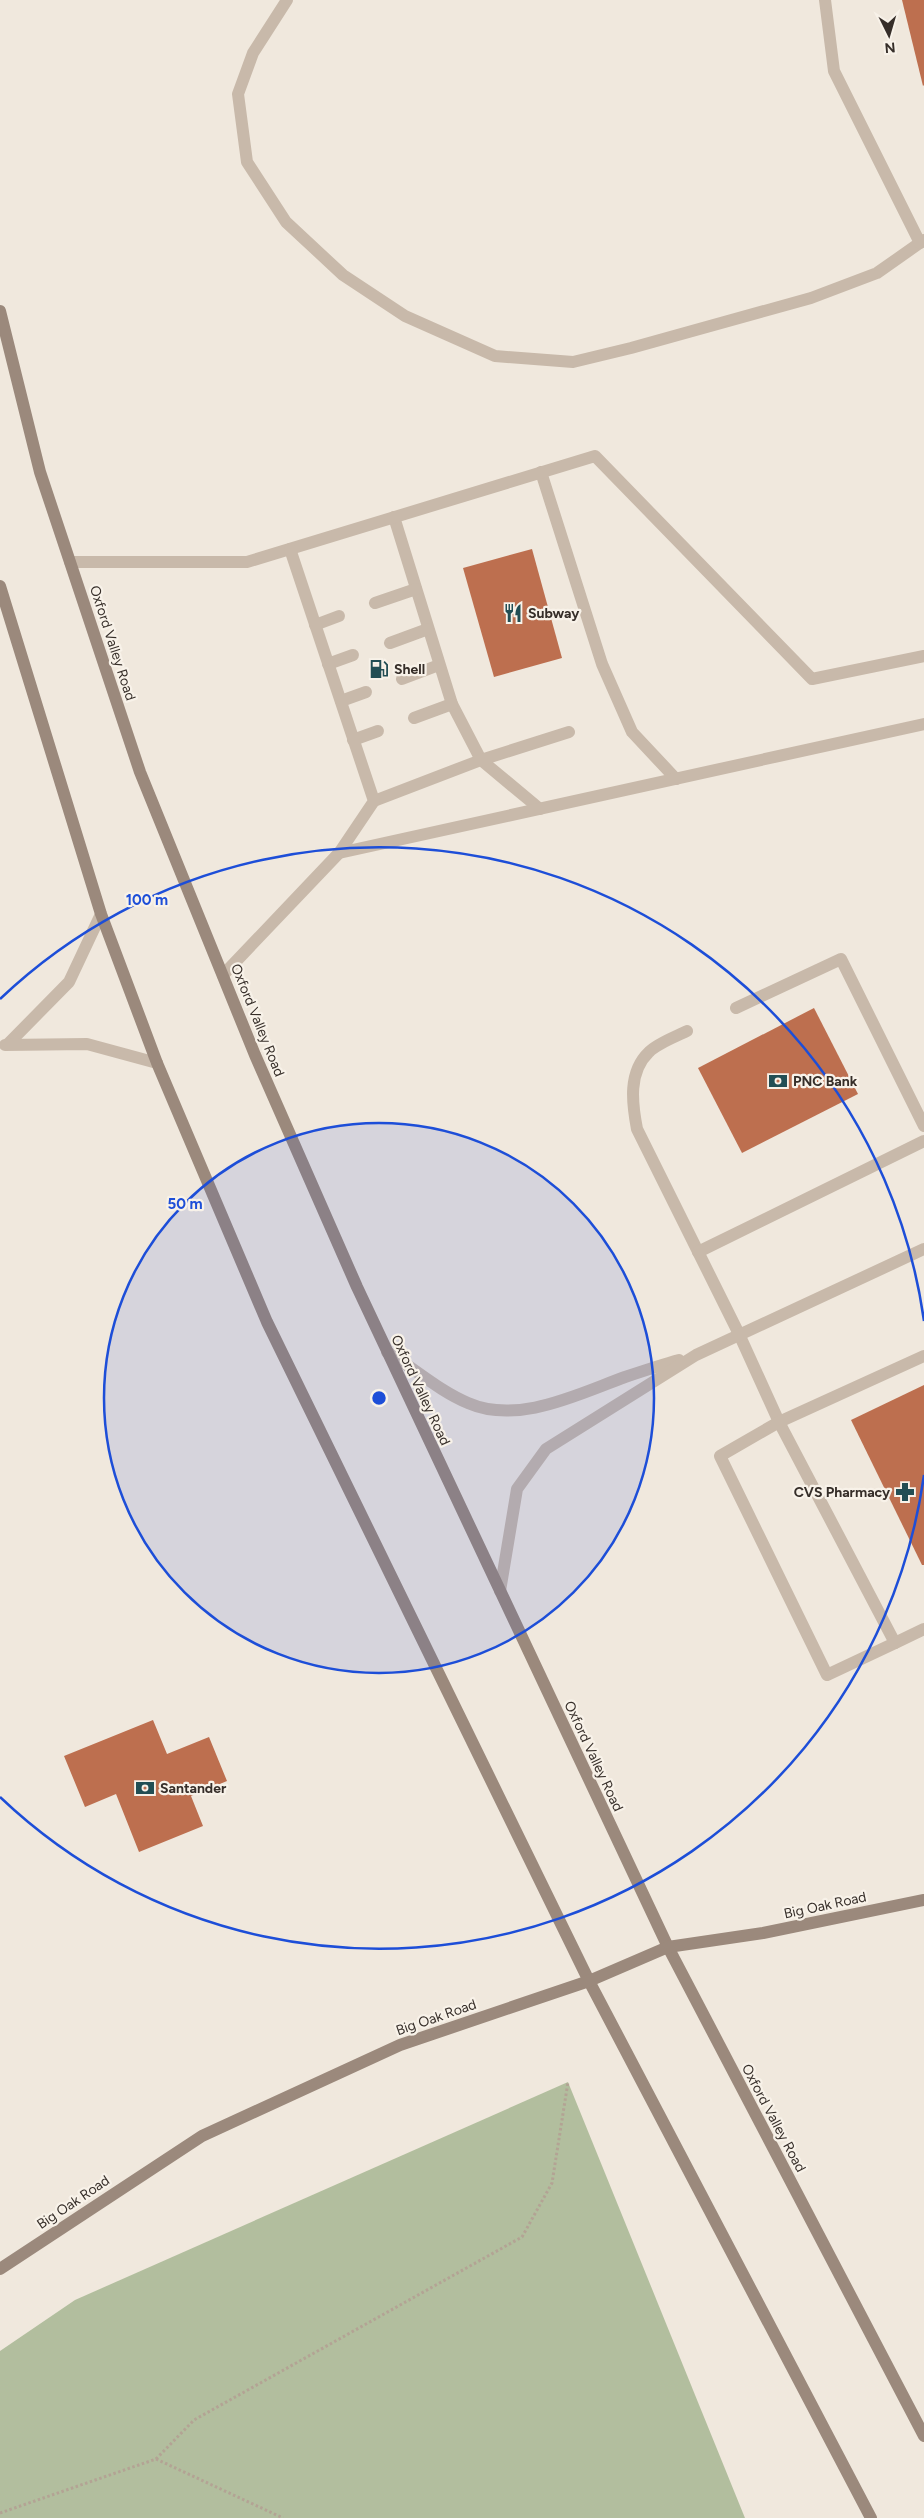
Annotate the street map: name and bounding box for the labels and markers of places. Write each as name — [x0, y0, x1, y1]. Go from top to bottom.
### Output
restaurant icon: Subway — [502, 602, 524, 624]
place label: Subway — [528, 605, 580, 622]
fuel station icon: Shell — [368, 658, 390, 680]
place label: Shell — [394, 661, 425, 678]
bank icon: PNC Bank — [767, 1070, 789, 1092]
place label: PNC Bank — [793, 1073, 858, 1090]
centre of rings — [370, 1389, 388, 1407]
pharmacy icon: CVS Pharmacy — [894, 1481, 916, 1503]
place label: CVS Pharmacy — [794, 1484, 891, 1501]
bank icon: Santander — [134, 1777, 156, 1799]
place label: Santander — [160, 1780, 227, 1797]

